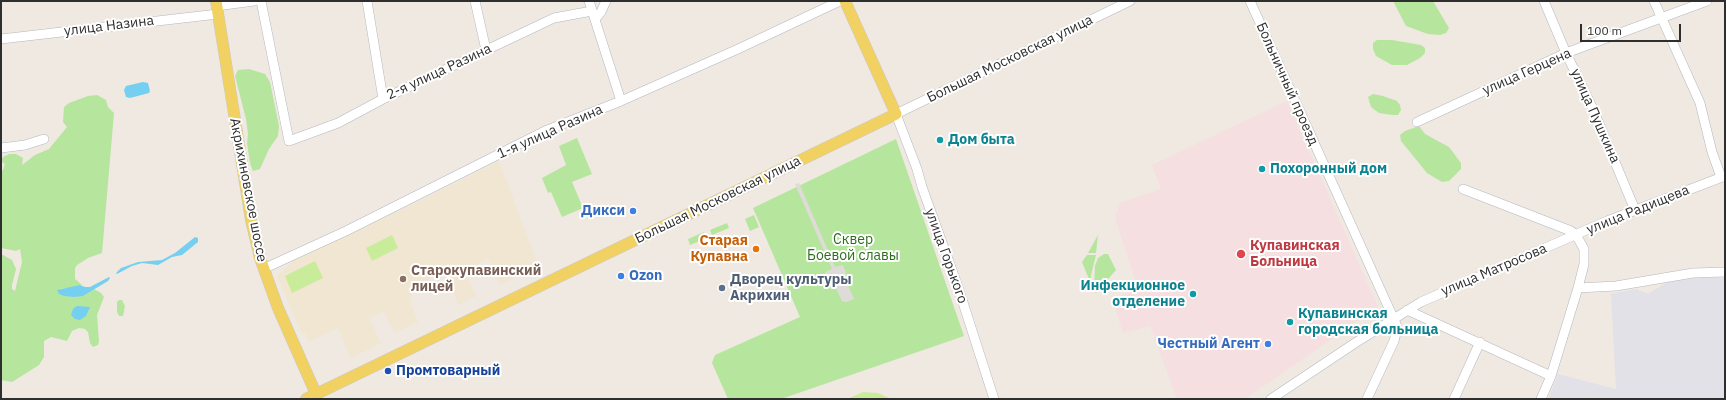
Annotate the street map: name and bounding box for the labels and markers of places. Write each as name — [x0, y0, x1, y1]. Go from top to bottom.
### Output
place label: Дом быта — [948, 132, 1015, 148]
marker: Дом быта — [935, 135, 945, 145]
place label: Похоронный дом — [1270, 161, 1387, 177]
marker: Похоронный дом — [1257, 164, 1267, 174]
place label: Дикси — [581, 203, 625, 219]
marker: Дикси — [628, 206, 638, 216]
place label: Старая Купавна — [690, 233, 748, 266]
place label: Купавинская Больница — [1250, 238, 1340, 270]
marker: Старая Купавна — [751, 244, 761, 254]
marker: Купавинская Больница — [1235, 248, 1247, 260]
place label: Старокупавинский лицей — [411, 263, 541, 296]
place label: Ozon — [629, 268, 662, 284]
marker: Ozon — [616, 271, 626, 281]
place label: Дворец культуры Акрихин — [730, 272, 852, 304]
marker: Старокупавинский лицей — [398, 274, 408, 284]
place label: Инфекционное отделение — [1081, 278, 1185, 310]
marker: Дворец культуры Акрихин — [717, 283, 727, 293]
marker: Инфекционное отделение — [1188, 289, 1198, 299]
place label: Купавинская городская больница — [1298, 306, 1438, 338]
marker: Купавинская городская больница — [1285, 317, 1295, 327]
place label: Честный Агент — [1158, 336, 1260, 352]
marker: Честный Агент — [1263, 339, 1273, 349]
place label: Промтоварный — [396, 363, 500, 379]
marker: Промтоварный — [383, 366, 393, 376]

